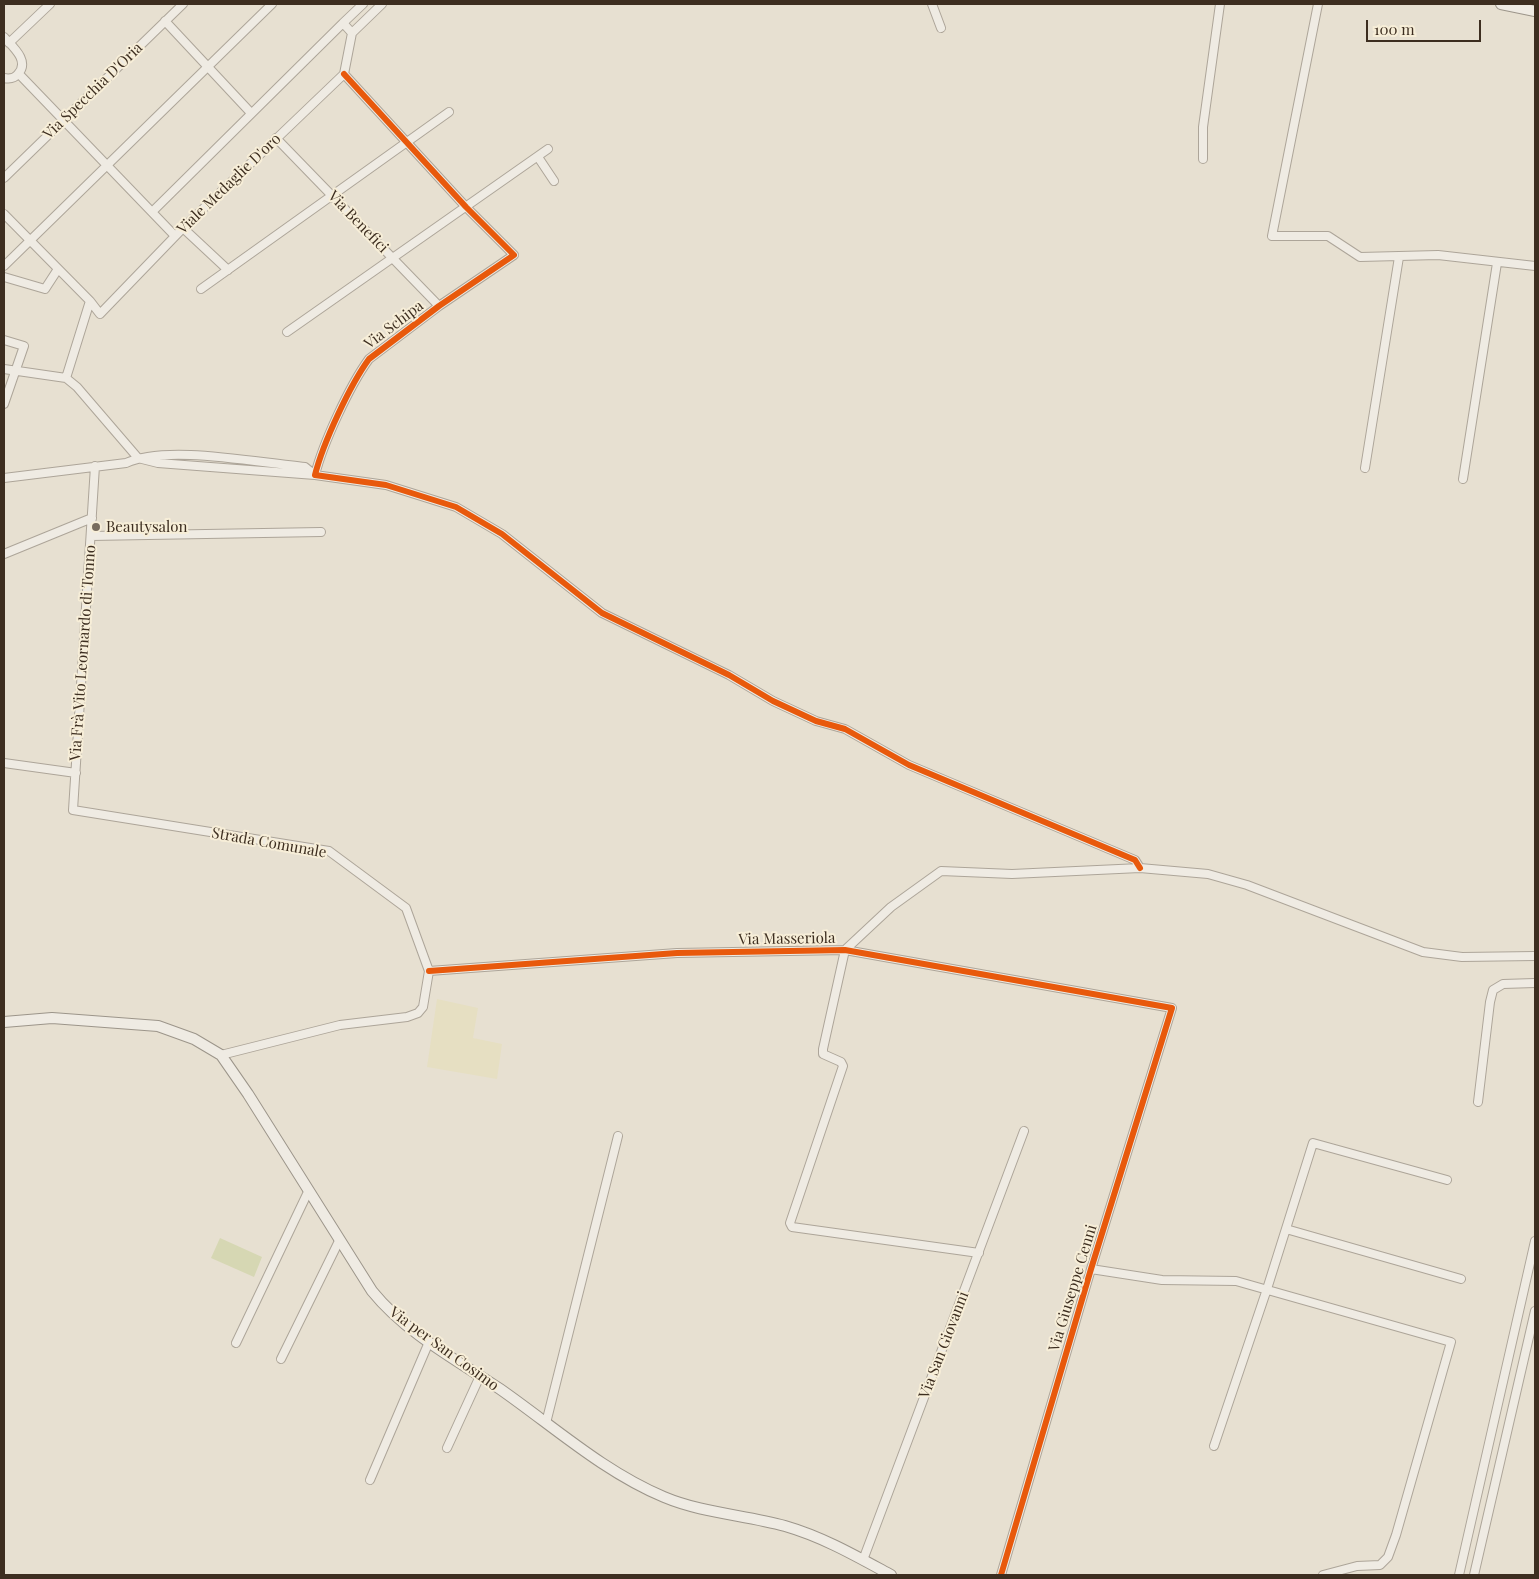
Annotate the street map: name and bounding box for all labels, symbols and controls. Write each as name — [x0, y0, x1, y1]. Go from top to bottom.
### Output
scale bar — [1369, 10, 1484, 42]
text: 100 m — [1374, 19, 1415, 39]
street label: Via Specchia D'Oria — [39, 39, 147, 143]
street label: Viale Medaglie D'oro — [173, 130, 285, 238]
street label: Via Benefici — [324, 187, 392, 257]
street label: Via Schipa — [361, 297, 427, 353]
place label: Beautysalon — [106, 518, 187, 536]
marker: Beautysalon — [90, 521, 102, 533]
street label: Via Frà Vito Leornardo di Tonno — [66, 544, 100, 762]
street label: Strada Comunale — [210, 824, 328, 862]
street label: Via Masseriola — [738, 929, 836, 949]
street label: Via Giuseppe Cenni — [1045, 1222, 1101, 1354]
street label: Via San Giovanni — [915, 1289, 973, 1401]
street label: Via per San Cosimo — [386, 1303, 502, 1395]

